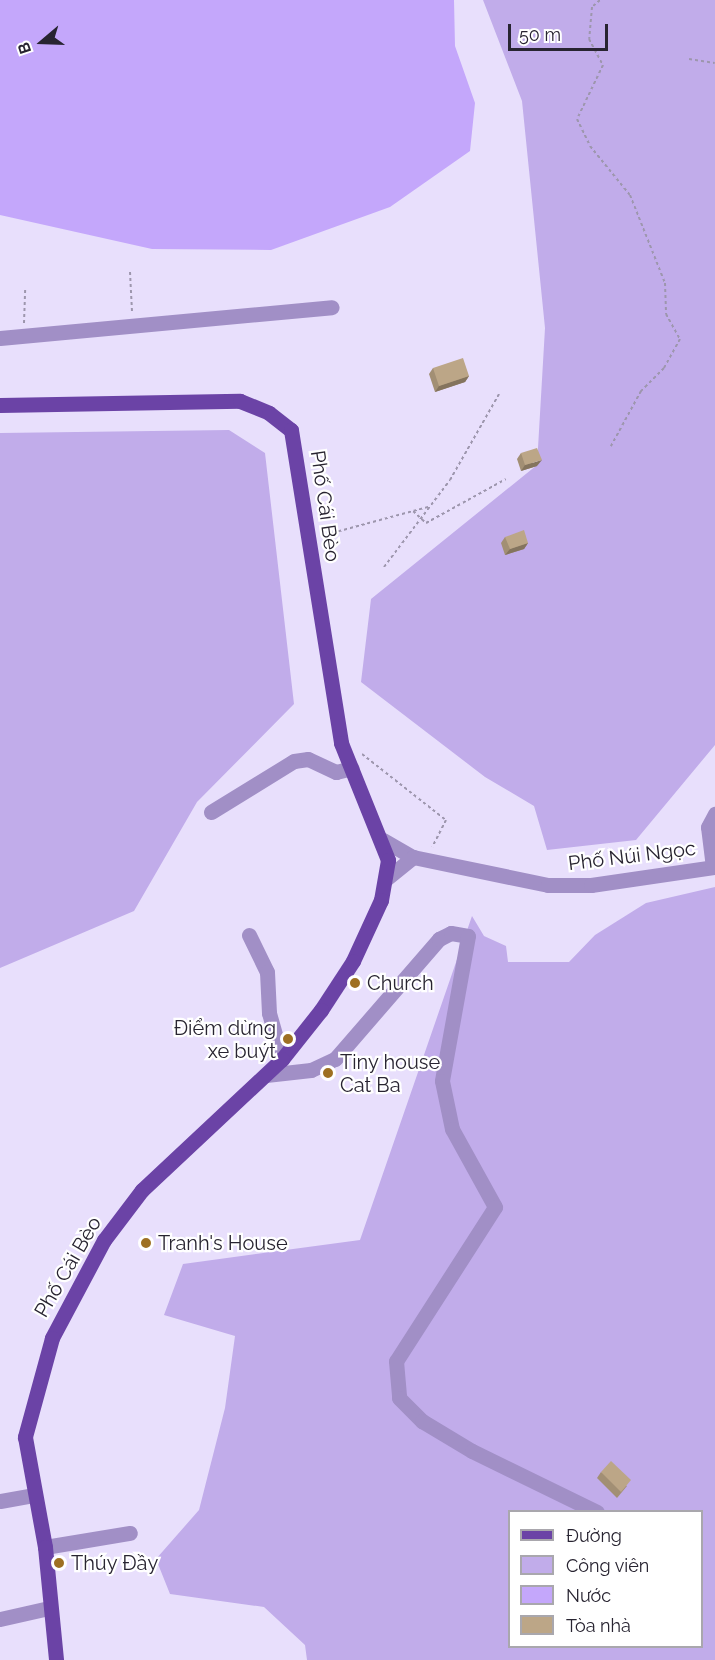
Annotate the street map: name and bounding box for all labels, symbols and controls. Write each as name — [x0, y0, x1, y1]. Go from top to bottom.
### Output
north arrow — [12, 12, 72, 72]
scale bar — [511, 12, 612, 50]
text: 50 m — [519, 24, 561, 45]
text: B — [14, 40, 35, 56]
street label: Phố Cái Bèo — [305, 449, 345, 563]
street label: Phố Núi Ngọc — [567, 836, 697, 876]
place label: Church — [367, 971, 434, 995]
marker: Church — [348, 976, 362, 990]
place label: Điểm dừng xe buýt — [174, 1016, 276, 1063]
marker: Điểm dừng xe buýt — [281, 1032, 295, 1046]
place label: Tiny house Cat Ba — [340, 1050, 441, 1097]
marker: Tiny house Cat Ba — [321, 1066, 335, 1080]
street label: Phố Cái Bèo — [30, 1212, 106, 1322]
place label: Tranh's House — [158, 1231, 288, 1255]
marker: Tranh's House — [139, 1236, 153, 1250]
legend — [508, 1510, 703, 1648]
text: Đường — [566, 1525, 622, 1546]
place label: Thúy Đầy — [71, 1551, 159, 1575]
text: Công viên — [566, 1555, 649, 1576]
marker: Thúy Đầy — [52, 1556, 66, 1570]
text: Nước — [566, 1585, 611, 1606]
text: Tòa nhà — [566, 1615, 631, 1636]

